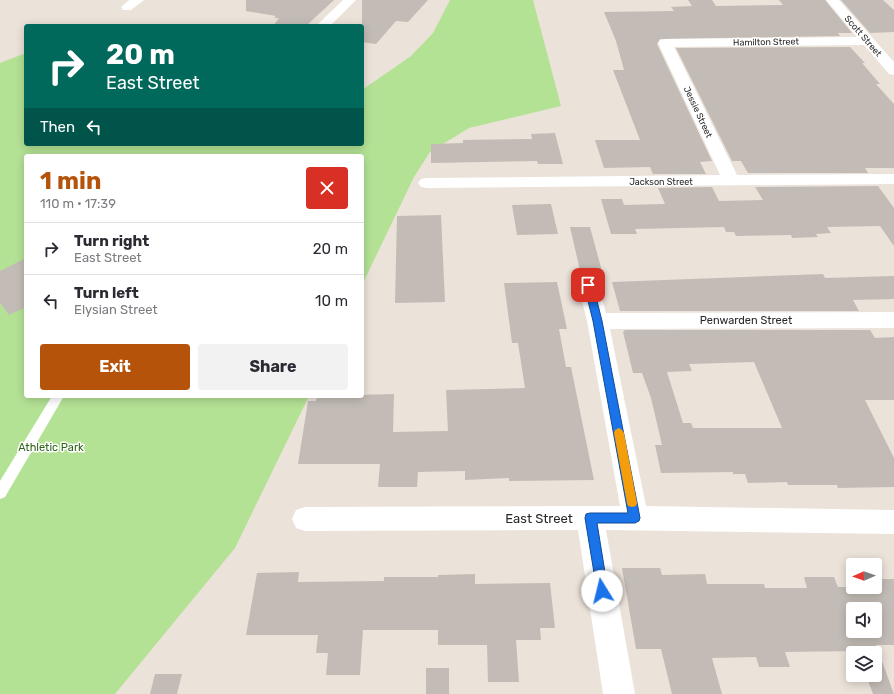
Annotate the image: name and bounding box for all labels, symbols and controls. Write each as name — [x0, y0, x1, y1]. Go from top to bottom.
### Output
street label: Scott Street — [843, 13, 884, 59]
street label: Hamilton Street — [733, 36, 800, 48]
text: 20 m — [106, 38, 175, 71]
icon: right — [40, 40, 92, 92]
text: East Street — [106, 72, 200, 94]
street label: Jessie Street — [682, 85, 714, 140]
icon: left — [83, 116, 105, 138]
text: Then — [40, 118, 75, 136]
text: 1 min — [40, 167, 101, 195]
button: close — [306, 167, 348, 209]
street label: Jackson Street — [629, 177, 693, 187]
text: 110 m · 17:39 — [40, 196, 116, 211]
text: Turn right — [74, 232, 149, 250]
icon: right — [40, 238, 62, 260]
text: 20 m — [313, 240, 348, 258]
text: East Street — [74, 250, 142, 265]
pin — [571, 268, 605, 302]
icon: arrive — [577, 274, 599, 296]
text: Turn left — [74, 284, 139, 302]
icon: left — [40, 290, 62, 312]
text: 10 m — [315, 292, 348, 310]
text: Elysian Street — [74, 302, 158, 317]
street label: Penwarden Street — [700, 314, 793, 327]
button: Exit — [40, 344, 190, 390]
button: Share — [198, 344, 348, 390]
park label: Athletic Park — [18, 441, 84, 454]
street label: East Street — [505, 511, 573, 526]
north arrow — [846, 558, 882, 594]
map controls — [846, 558, 882, 682]
position arrow — [581, 570, 623, 612]
button: sound — [846, 602, 882, 638]
button: layers — [846, 646, 882, 682]

